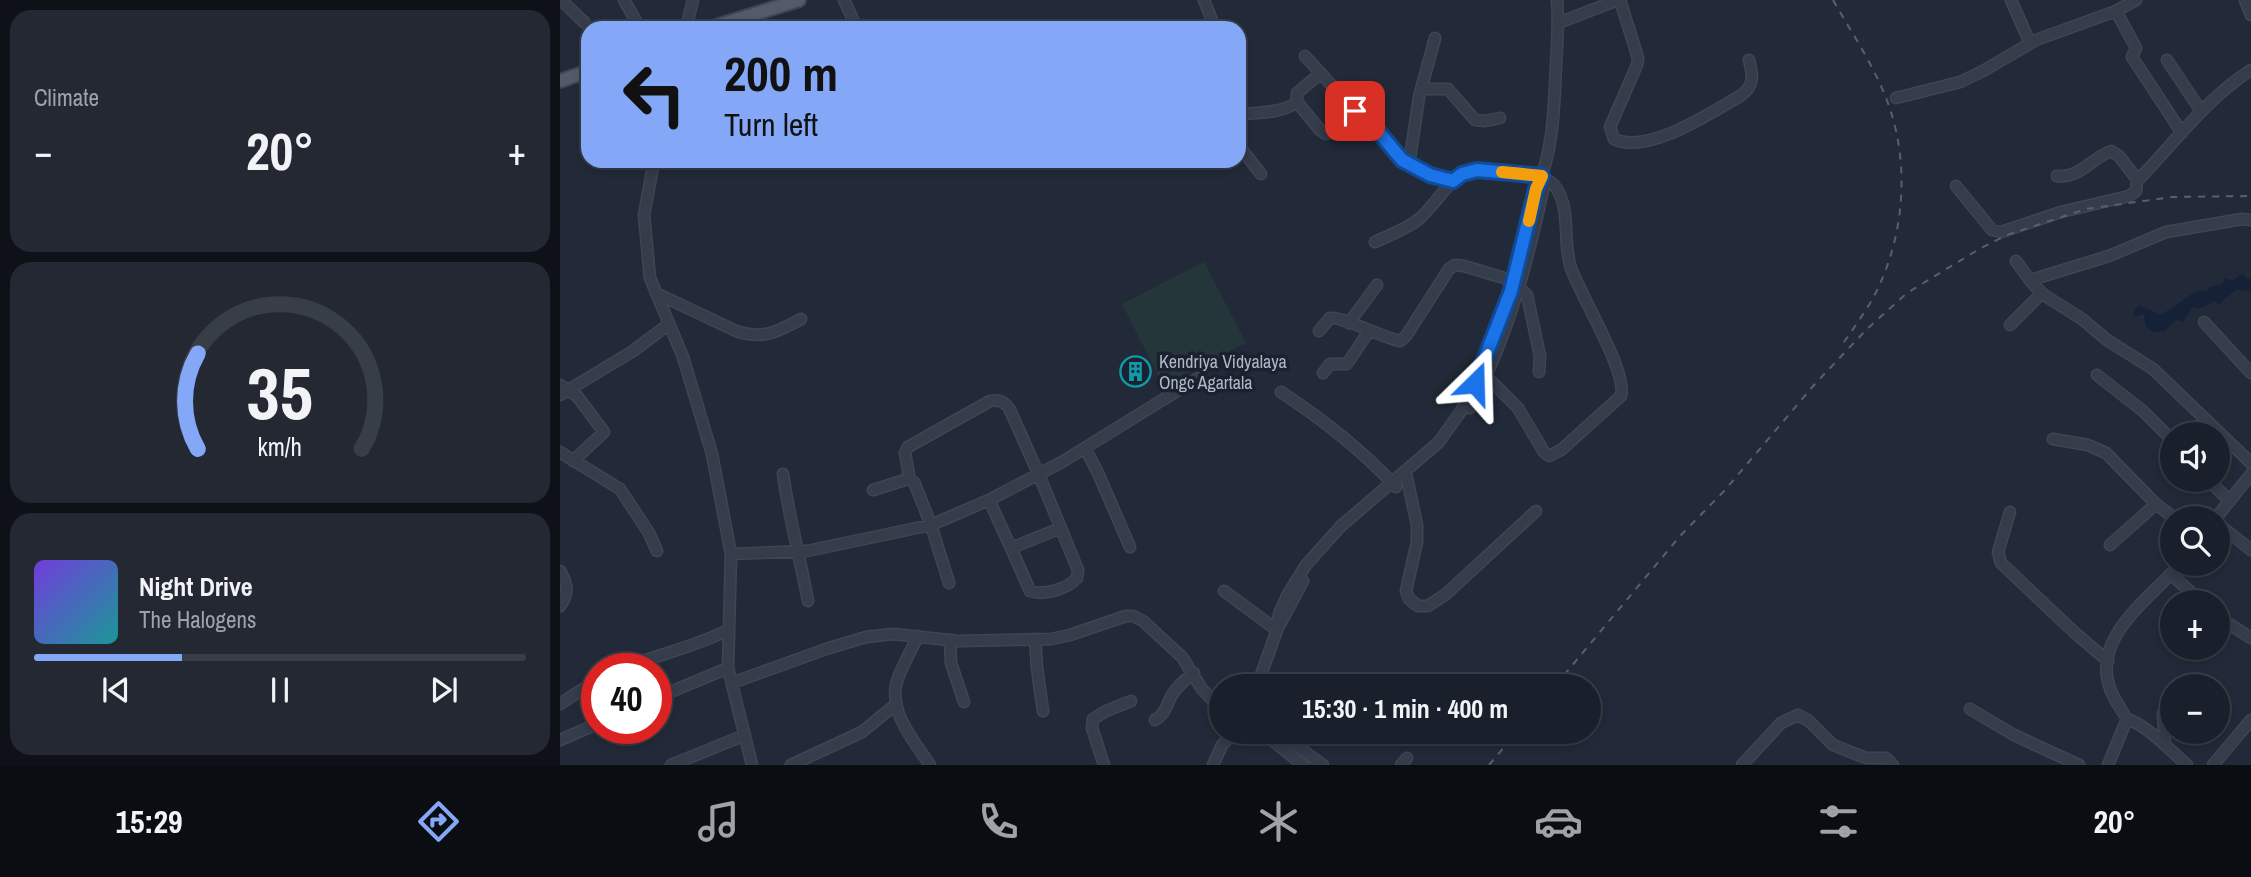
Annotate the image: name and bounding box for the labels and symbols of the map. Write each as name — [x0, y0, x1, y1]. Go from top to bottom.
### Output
pin — [1325, 81, 1385, 141]
position arrow — [1438, 346, 1512, 420]
place label: Kendriya Vidyalaya Ongc Agartala — [1159, 349, 1287, 395]
building icon: Kendriya Vidyalaya Ongc Agartala — [1119, 354, 1153, 388]
speed limit sign: 40 — [581, 653, 672, 744]

